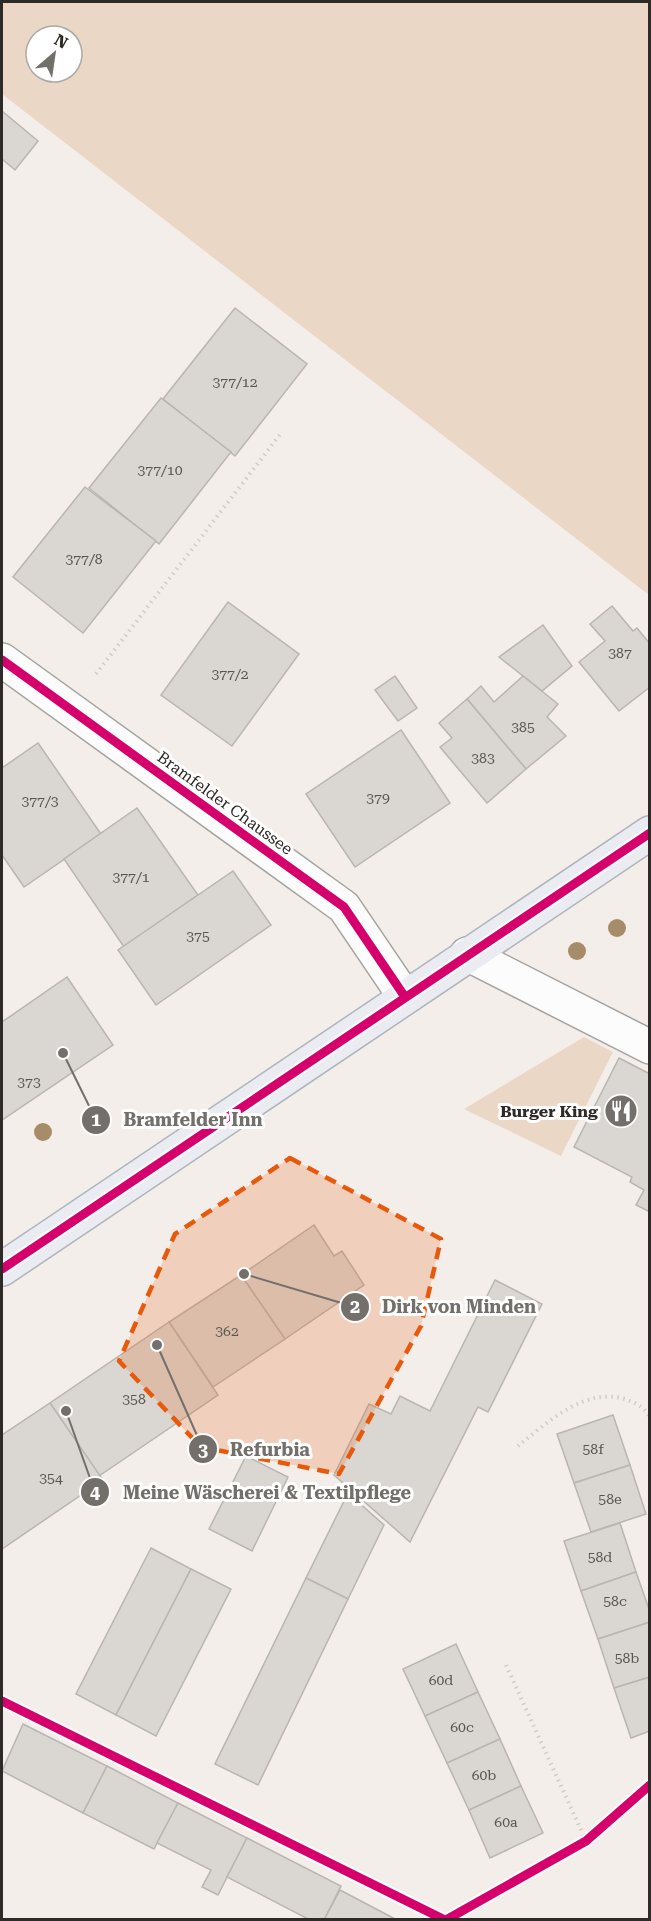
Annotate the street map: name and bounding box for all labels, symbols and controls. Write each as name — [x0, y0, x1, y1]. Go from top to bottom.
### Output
north arrow — [24, 24, 84, 84]
text: N — [51, 30, 71, 53]
house number: 377/12 — [212, 374, 258, 390]
house number: 377/10 — [137, 462, 183, 478]
house number: 377/8 — [65, 551, 103, 567]
house number: 387 — [608, 645, 632, 661]
house number: 377/2 — [211, 666, 249, 682]
house number: 385 — [511, 719, 535, 735]
street label: Bramfelder Chaussee — [154, 747, 297, 859]
house number: 383 — [471, 750, 495, 766]
house number: 379 — [366, 790, 390, 806]
house number: 377/3 — [21, 793, 59, 809]
house number: 377/1 — [112, 869, 150, 885]
house number: 375 — [186, 928, 210, 944]
house number: 373 — [17, 1074, 41, 1090]
restaurant icon: Burger King — [603, 1093, 639, 1129]
callout: Bramfelder Inn — [81, 1102, 274, 1138]
place label: Burger King — [500, 1102, 598, 1121]
text: 1 — [91, 1109, 101, 1130]
text: Bramfelder Inn — [123, 1109, 263, 1130]
callout: Dirk von Minden — [340, 1289, 548, 1325]
text: 2 — [350, 1296, 360, 1317]
text: Dirk von Minden — [382, 1296, 536, 1317]
house number: 362 — [215, 1323, 239, 1339]
house number: 358 — [122, 1391, 146, 1407]
callout: Refurbia — [188, 1431, 322, 1467]
text: 3 — [198, 1439, 208, 1460]
text: Refurbia — [230, 1439, 310, 1460]
house number: 58f — [582, 1441, 604, 1457]
house number: 354 — [39, 1470, 63, 1486]
callout: Meine Wäscherei & Textilpflege — [80, 1474, 423, 1510]
text: 4 — [90, 1482, 100, 1503]
text: Meine Wäscherei & Textilpflege — [123, 1482, 411, 1503]
house number: 58e — [598, 1491, 622, 1507]
house number: 58d — [588, 1549, 612, 1565]
house number: 58c — [603, 1593, 627, 1609]
house number: 58b — [615, 1650, 639, 1666]
house number: 60d — [429, 1672, 453, 1688]
house number: 60c — [450, 1719, 474, 1735]
house number: 60b — [472, 1767, 496, 1783]
house number: 60a — [494, 1814, 518, 1830]

